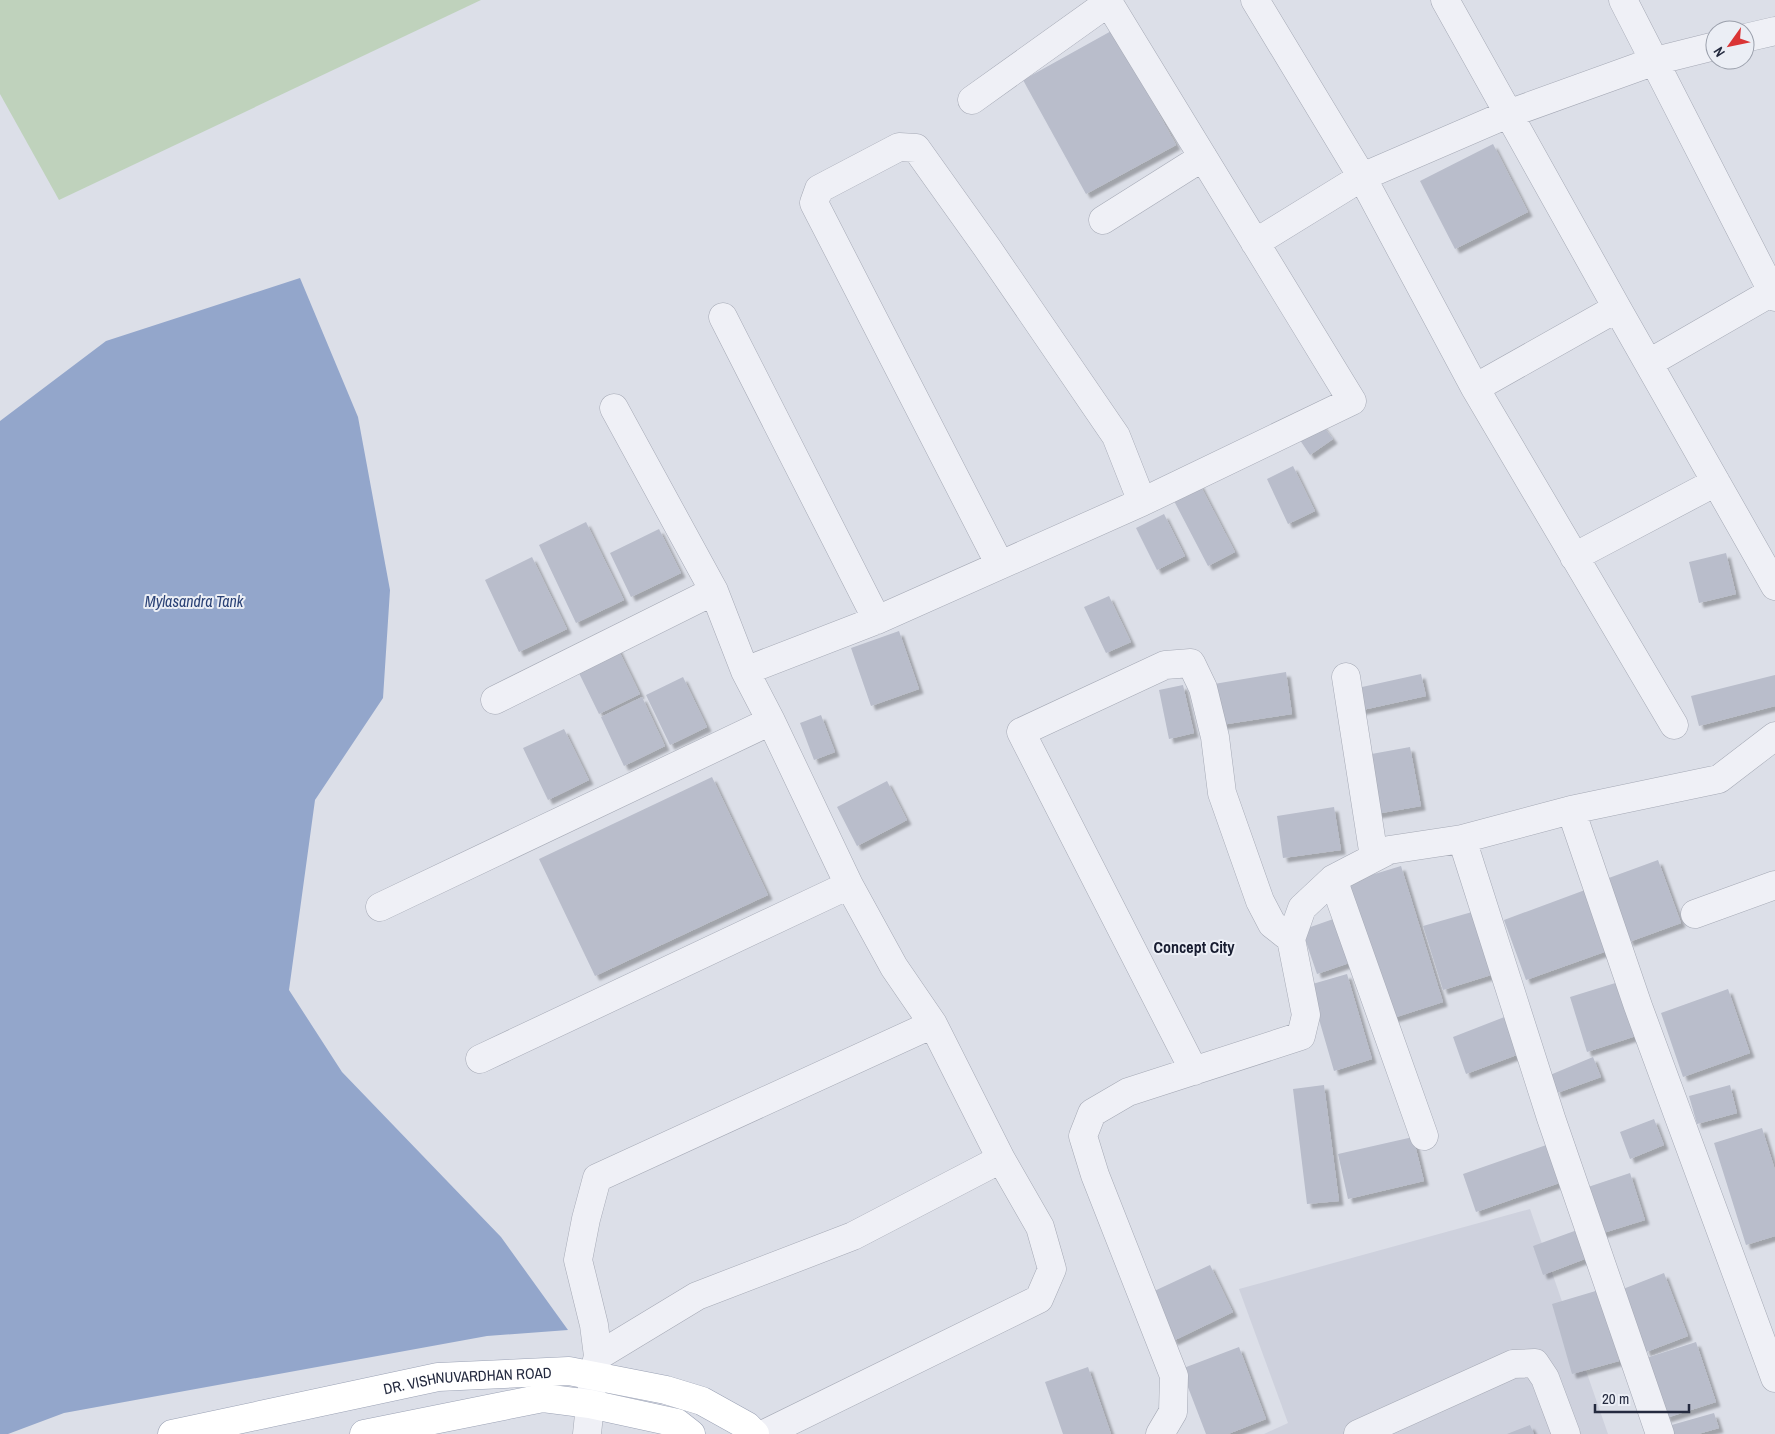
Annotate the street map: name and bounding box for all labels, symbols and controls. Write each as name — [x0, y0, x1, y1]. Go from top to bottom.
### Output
north arrow — [1705, 20, 1755, 70]
text: N — [1709, 44, 1729, 60]
water label: Mylasandra Tank — [145, 590, 244, 612]
district label: Concept City — [1154, 936, 1235, 958]
street label: DR. VISHNUVARDHAN ROAD — [381, 1361, 552, 1399]
scale bar — [1595, 1382, 1689, 1414]
text: 20 m — [1602, 1388, 1629, 1409]

